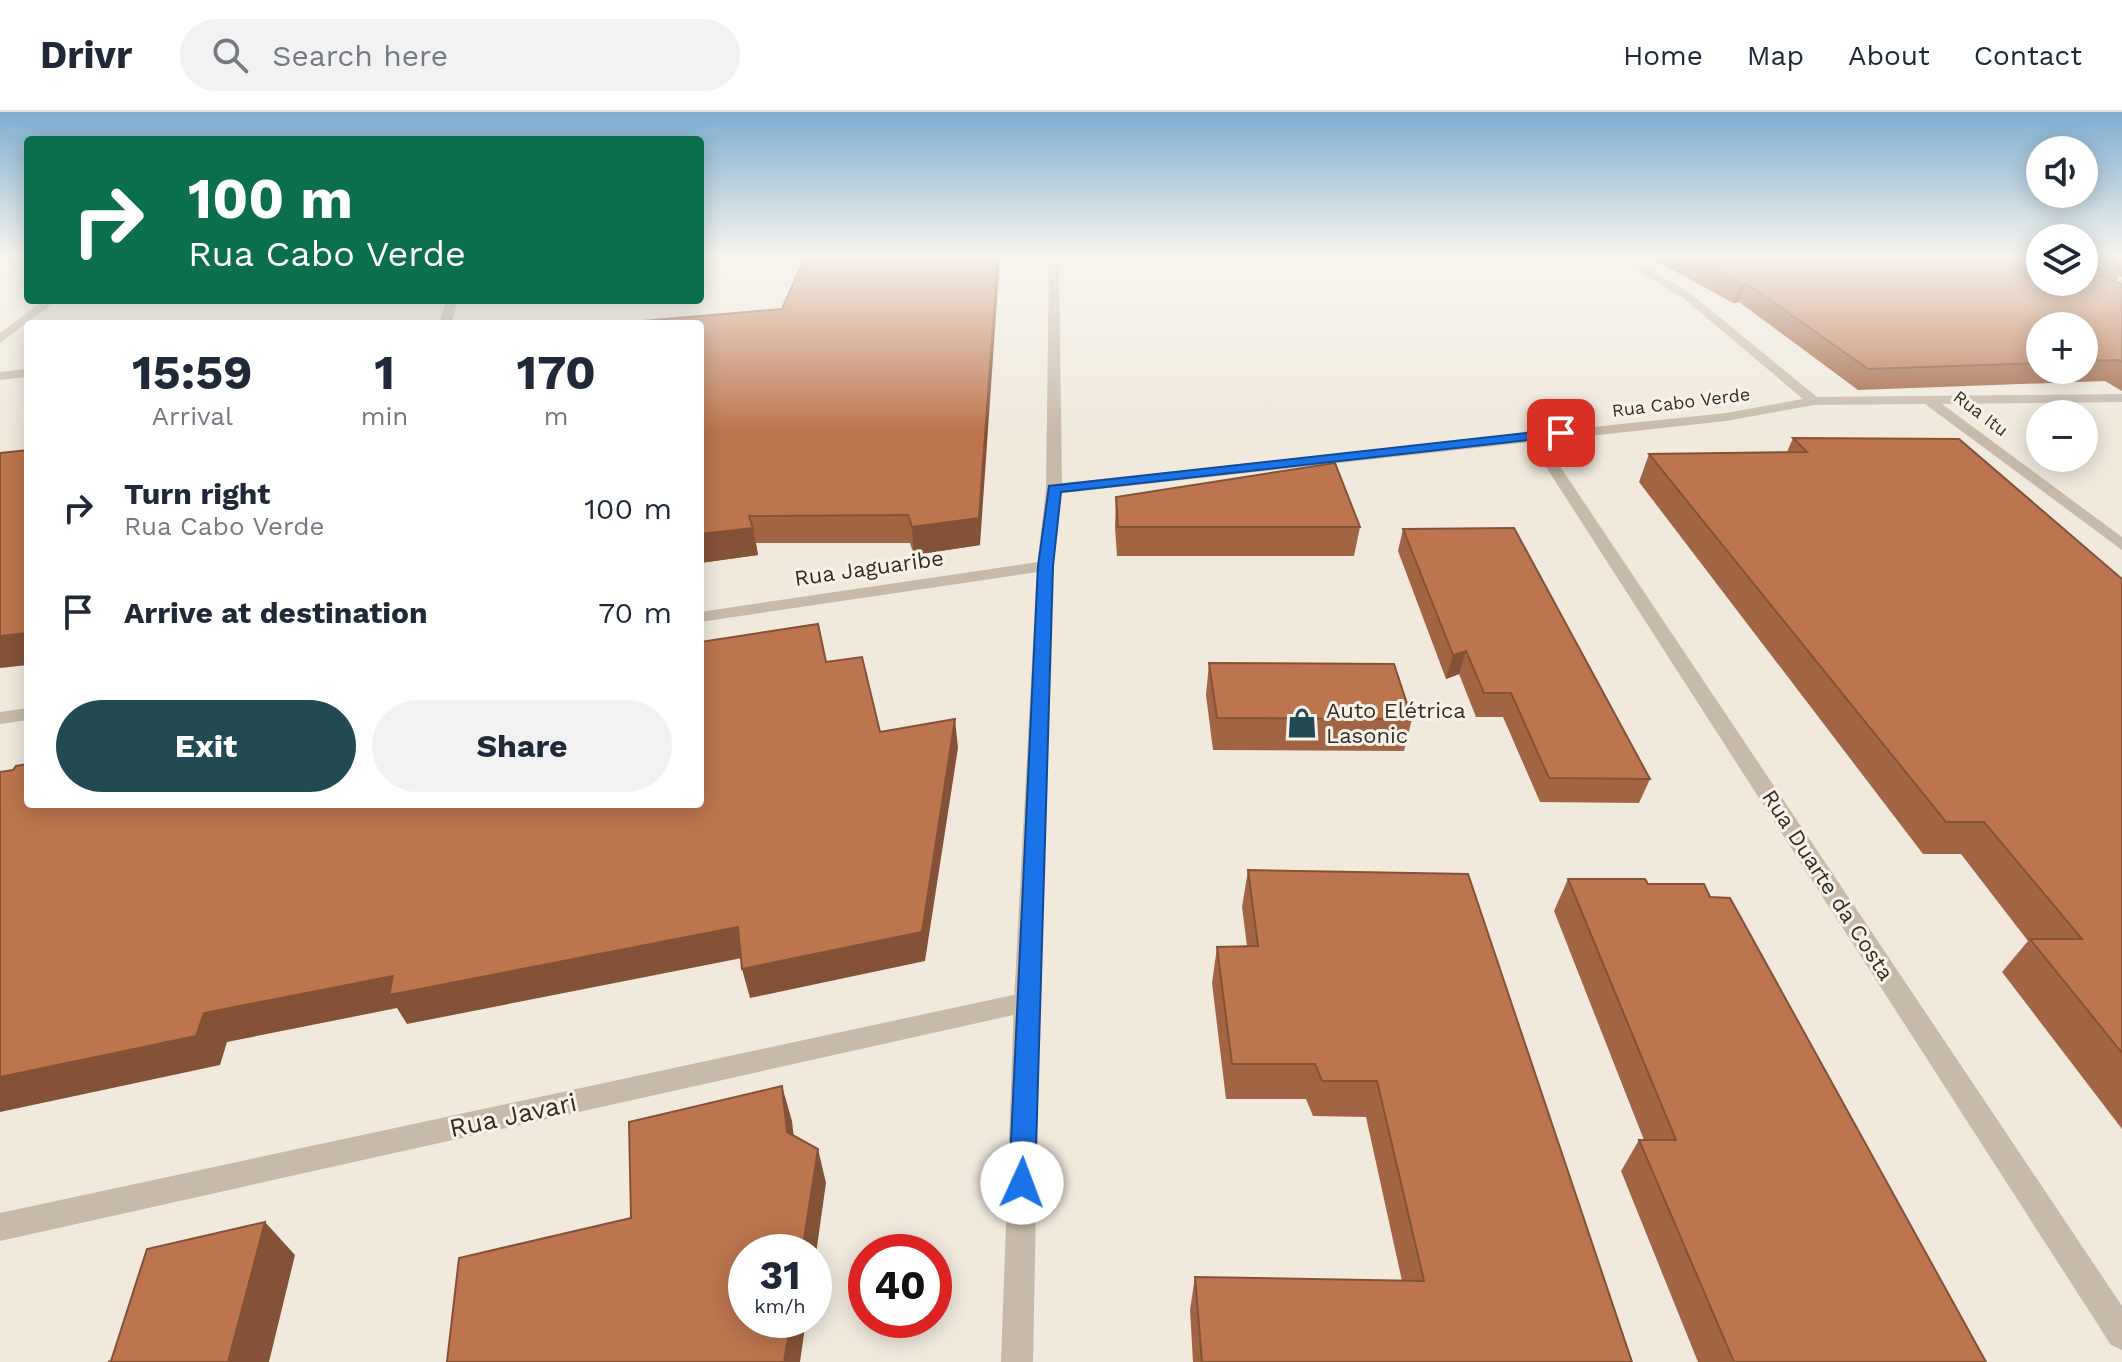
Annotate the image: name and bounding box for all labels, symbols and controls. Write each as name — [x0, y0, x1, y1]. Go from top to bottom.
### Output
search box — [180, 19, 740, 91]
text: Drivr — [40, 33, 132, 77]
icon: search — [208, 33, 252, 77]
text: Search here — [272, 38, 448, 73]
text: Home — [1623, 39, 1703, 72]
text: Map — [1747, 39, 1804, 72]
text: About — [1848, 39, 1930, 72]
text: Contact — [1974, 39, 2082, 72]
map controls — [2026, 136, 2098, 472]
button: sound — [2026, 136, 2098, 208]
text: 100 m — [188, 166, 353, 232]
icon: right — [56, 168, 160, 272]
button: layers — [2026, 224, 2098, 296]
text: Rua Cabo Verde — [188, 233, 466, 275]
button: + — [2026, 312, 2098, 384]
text: 15:59 — [132, 344, 253, 401]
text: 1 — [374, 344, 395, 401]
text: 170 — [516, 344, 596, 401]
street label: Rua Cabo Verde — [1611, 383, 1751, 421]
street label: Rua Itu — [1950, 386, 2012, 440]
pin — [1527, 399, 1595, 467]
button: − — [2026, 400, 2098, 472]
text: Arrival — [152, 401, 233, 431]
text: min — [361, 401, 408, 431]
text: m — [544, 401, 569, 431]
icon: arrive — [1539, 411, 1583, 455]
text: Turn right — [124, 476, 270, 511]
icon: right — [56, 486, 100, 530]
text: 100 m — [584, 491, 672, 526]
text: Rua Cabo Verde — [124, 511, 325, 541]
street label: Rua Jaguaribe — [793, 545, 945, 591]
icon: arrive — [56, 590, 100, 634]
text: Arrive at destination — [124, 595, 428, 630]
text: 70 m — [598, 595, 672, 630]
place label: Auto Elétrica Lasonic — [1326, 698, 1466, 748]
button: Exit — [56, 700, 356, 792]
button: Share — [372, 700, 672, 792]
shop icon: Auto Elétrica Lasonic — [1285, 706, 1319, 740]
street label: Rua Duarte da Costa — [1757, 785, 1899, 985]
street label: Rua Javari — [447, 1087, 579, 1143]
position arrow — [980, 1141, 1064, 1225]
speed limit sign: 40 — [848, 1234, 952, 1338]
text: 31 — [760, 1252, 800, 1299]
text: km/h — [754, 1294, 806, 1318]

